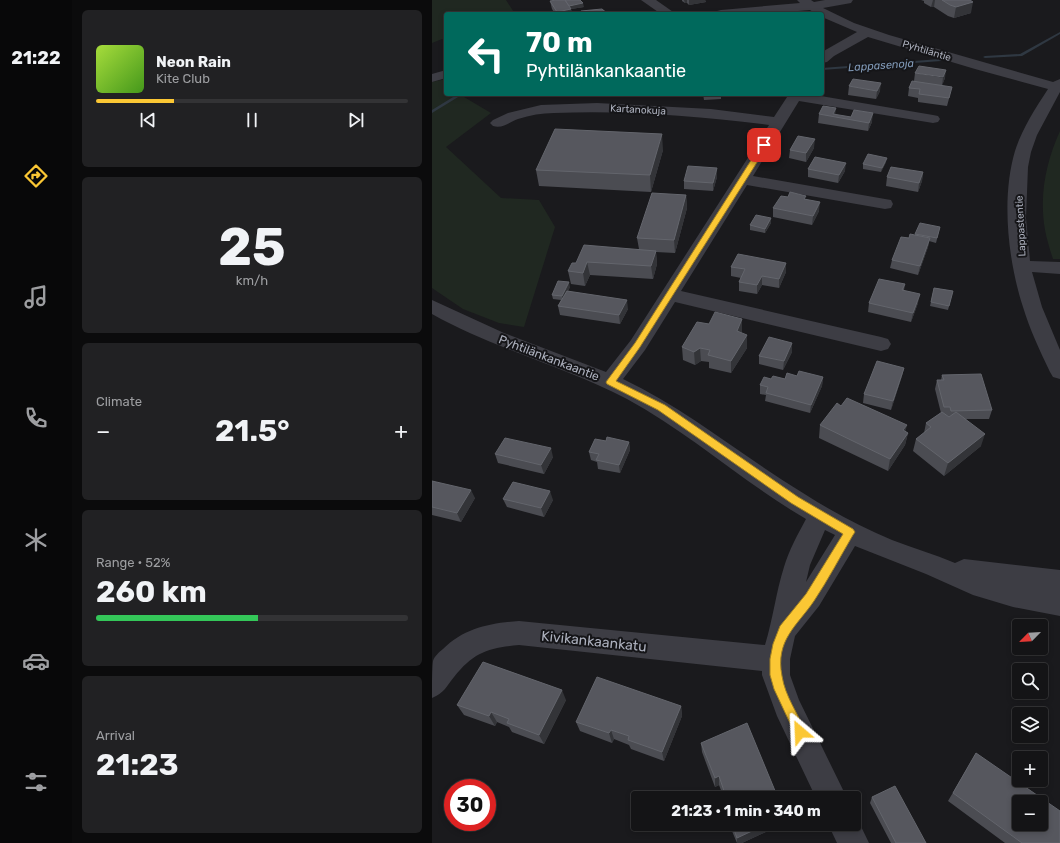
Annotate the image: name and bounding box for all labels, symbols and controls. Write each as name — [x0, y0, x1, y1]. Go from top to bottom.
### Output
text: 70 m — [526, 26, 593, 59]
icon: left — [460, 28, 512, 80]
street label: Pyhtiläntie — [901, 38, 953, 64]
text: 21:22 — [11, 47, 61, 69]
text: Neon Rain — [156, 53, 231, 71]
water label: Lappasenoja — [848, 57, 915, 74]
text: Pyhtilänkankaantie — [526, 60, 686, 82]
text: Kite Club — [156, 71, 210, 86]
street label: Kartanokuja — [610, 103, 666, 117]
icon: previous — [137, 109, 159, 131]
icon: pause — [241, 109, 263, 131]
icon: next — [345, 109, 367, 131]
pin — [747, 128, 781, 162]
icon: arrive — [753, 134, 775, 156]
icon: directions — [22, 162, 50, 190]
street label: Lappastentie — [1013, 195, 1029, 257]
text: 25 — [218, 216, 286, 278]
text: km/h — [236, 273, 268, 288]
icon: music — [22, 283, 50, 311]
street label: Pyhtilänkankaantie — [497, 332, 602, 384]
text: Climate — [96, 394, 142, 409]
icon: phone — [22, 404, 50, 432]
text: 21.5° — [215, 413, 290, 449]
text: − — [96, 418, 110, 445]
text: + — [394, 418, 408, 445]
icon: climate — [22, 526, 50, 554]
text: Range · 52% — [96, 555, 171, 570]
text: 260 km — [96, 574, 207, 610]
north arrow — [1012, 619, 1048, 655]
map controls — [1012, 619, 1048, 831]
street label: Kivikankaankatu — [540, 628, 647, 655]
icon: car — [22, 647, 50, 675]
button: search — [1012, 663, 1048, 699]
button: layers — [1012, 707, 1048, 743]
position arrow — [779, 711, 821, 753]
text: Arrival — [96, 728, 135, 743]
text: 21:23 — [96, 747, 178, 783]
button: + — [1012, 751, 1048, 787]
icon: filters — [22, 768, 50, 796]
speed limit sign: 30 — [444, 779, 496, 831]
button: − — [1012, 795, 1048, 831]
text: 21:23 · 1 min · 340 m — [671, 802, 821, 820]

